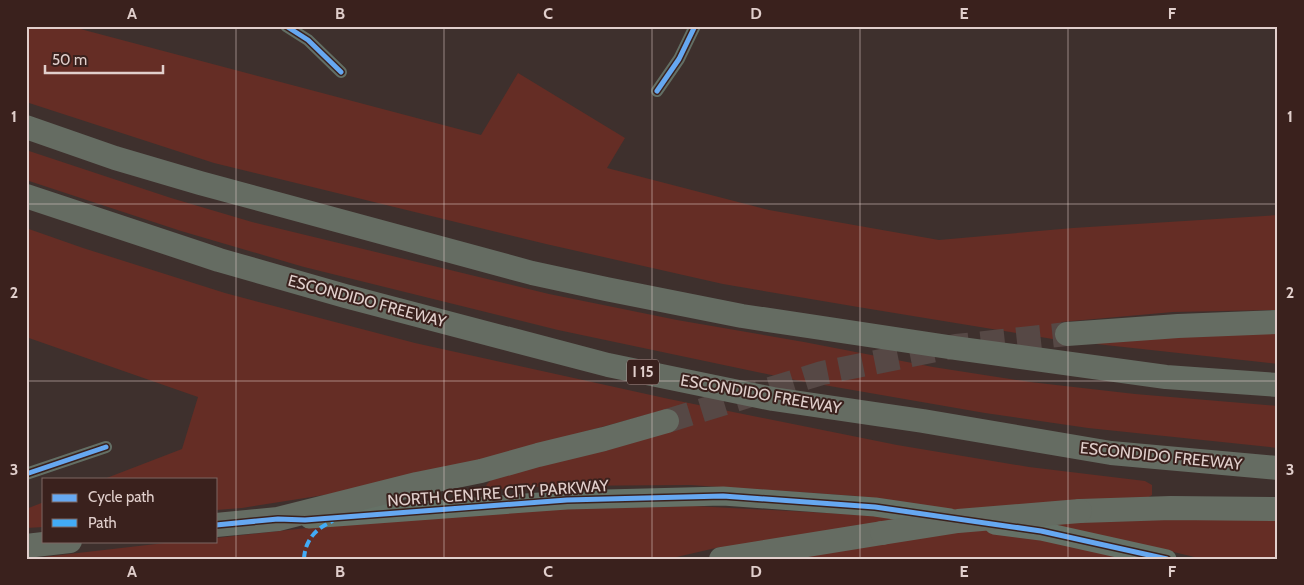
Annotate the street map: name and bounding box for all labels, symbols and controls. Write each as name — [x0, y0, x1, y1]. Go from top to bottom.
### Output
text: A — [127, 4, 137, 23]
text: B — [335, 4, 345, 23]
text: C — [543, 4, 553, 23]
text: D — [750, 4, 762, 23]
text: E — [959, 4, 969, 23]
text: F — [1168, 4, 1177, 23]
scale bar — [45, 42, 162, 74]
text: 50 m — [52, 51, 87, 69]
text: 1 — [11, 107, 17, 126]
text: 1 — [1287, 107, 1293, 126]
street label: ESCONDIDO FREEWAY — [286, 271, 449, 331]
text: 2 — [10, 283, 18, 302]
text: 2 — [1286, 283, 1294, 302]
road number: I 15 — [627, 360, 659, 384]
street label: ESCONDIDO FREEWAY — [679, 371, 844, 418]
street label: ESCONDIDO FREEWAY — [1079, 438, 1244, 474]
text: 3 — [10, 460, 18, 479]
text: 3 — [1286, 460, 1294, 479]
street label: NORTH CENTRE CITY PARKWAY — [387, 476, 610, 510]
legend — [42, 478, 218, 542]
text: Cycle path — [88, 488, 154, 506]
text: Path — [88, 514, 117, 532]
text: A — [127, 562, 137, 581]
text: B — [335, 562, 345, 581]
text: C — [543, 562, 553, 581]
text: D — [750, 562, 762, 581]
text: E — [959, 562, 969, 581]
text: F — [1168, 562, 1177, 581]

